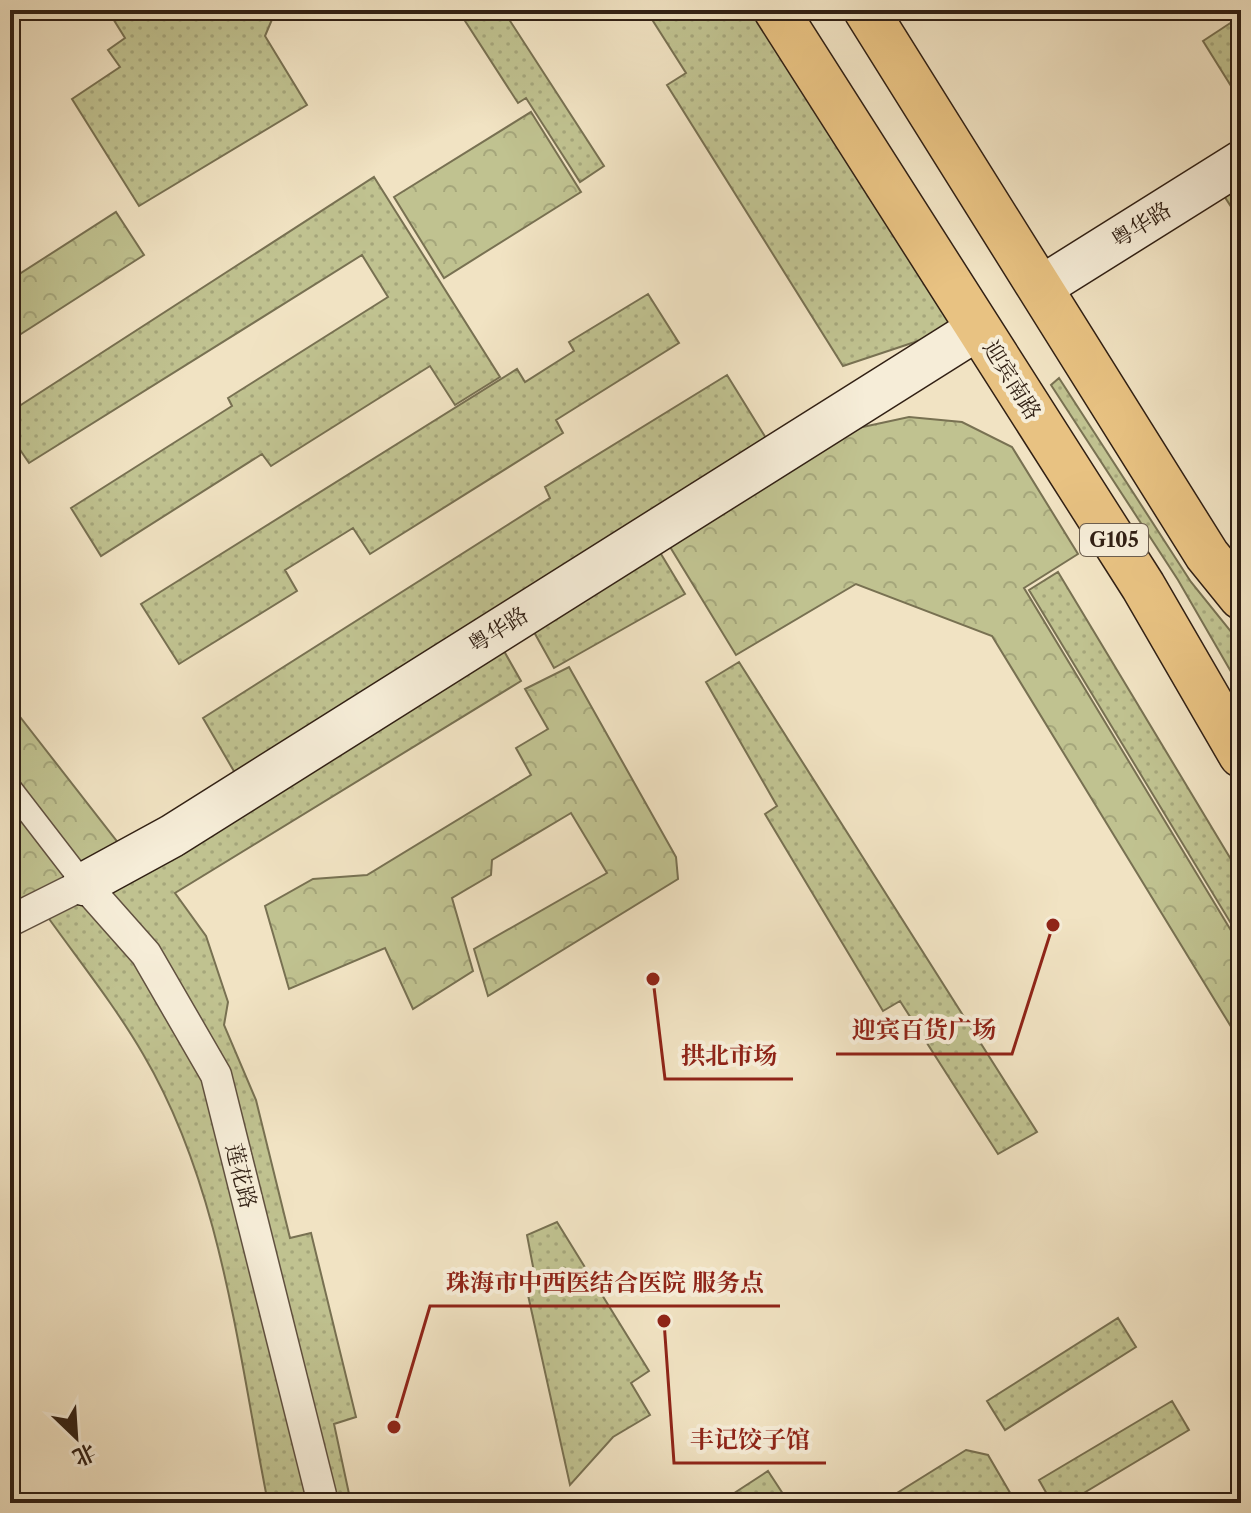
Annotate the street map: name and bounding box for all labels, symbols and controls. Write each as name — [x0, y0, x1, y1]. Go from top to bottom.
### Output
street label: 粤华路 — [1106, 196, 1176, 254]
street label: 迎宾南路 — [977, 336, 1047, 424]
road number: G105 — [1080, 524, 1148, 556]
street label: 粤华路 — [463, 601, 533, 659]
callout: 迎宾百货广场 — [836, 1006, 1012, 1054]
text: 迎宾百货广场 — [852, 1015, 996, 1044]
callout: 拱北市场 — [665, 1031, 793, 1079]
text: 拱北市场 — [681, 1041, 777, 1070]
street label: 莲花路 — [220, 1141, 262, 1211]
callout: 珠海市中西医结合医院 服务点 — [430, 1258, 780, 1306]
text: 珠海市中西医结合医院 服务点 — [446, 1268, 764, 1297]
north arrow — [36, 1397, 116, 1477]
callout: 丰记饺子馆 — [674, 1415, 826, 1463]
text: 丰记饺子馆 — [690, 1425, 810, 1454]
text: 北 — [69, 1438, 100, 1472]

